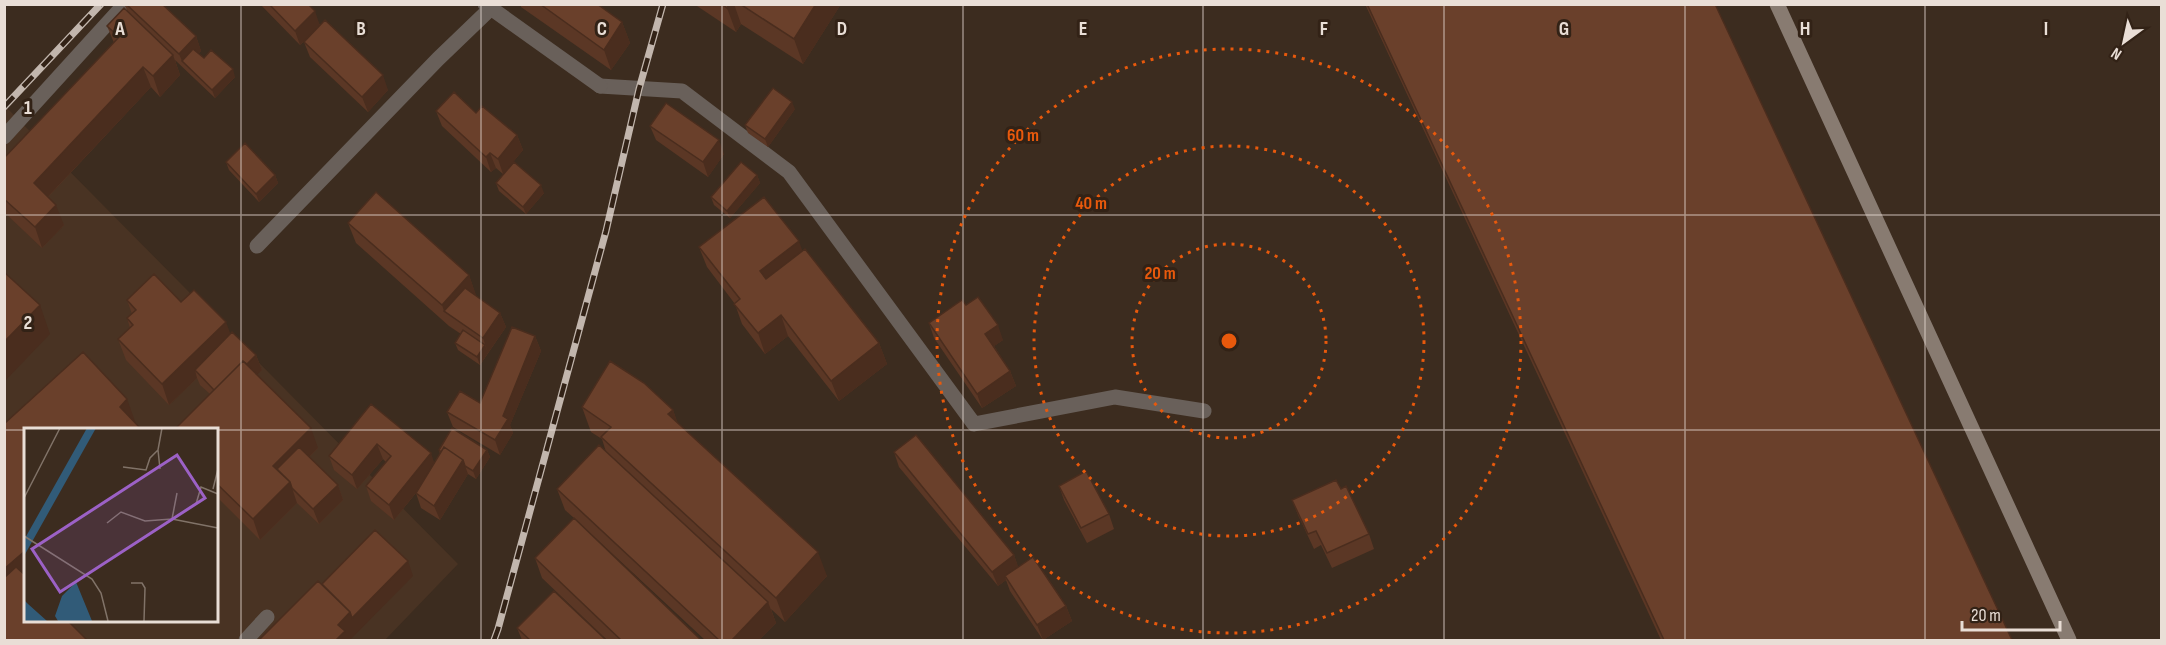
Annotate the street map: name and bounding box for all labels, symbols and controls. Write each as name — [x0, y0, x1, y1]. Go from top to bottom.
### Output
north arrow — [2094, 12, 2154, 72]
text: A — [114, 17, 125, 41]
text: B — [356, 17, 366, 41]
text: C — [597, 17, 607, 41]
text: D — [837, 17, 847, 41]
text: E — [1079, 17, 1087, 41]
text: F — [1320, 17, 1328, 41]
text: G — [1559, 17, 1569, 41]
text: H — [1800, 17, 1810, 41]
text: I — [2044, 17, 2048, 41]
text: N — [2108, 43, 2125, 64]
text: 1 — [24, 96, 32, 120]
text: 60 m — [1007, 125, 1039, 146]
text: 40 m — [1075, 193, 1107, 214]
text: 20 m — [1144, 263, 1176, 284]
text: 2 — [24, 311, 32, 335]
centre of rings — [1219, 331, 1239, 351]
inset map — [24, 428, 218, 621]
scale bar — [1962, 594, 2060, 632]
text: 20 m — [1971, 605, 2001, 626]

